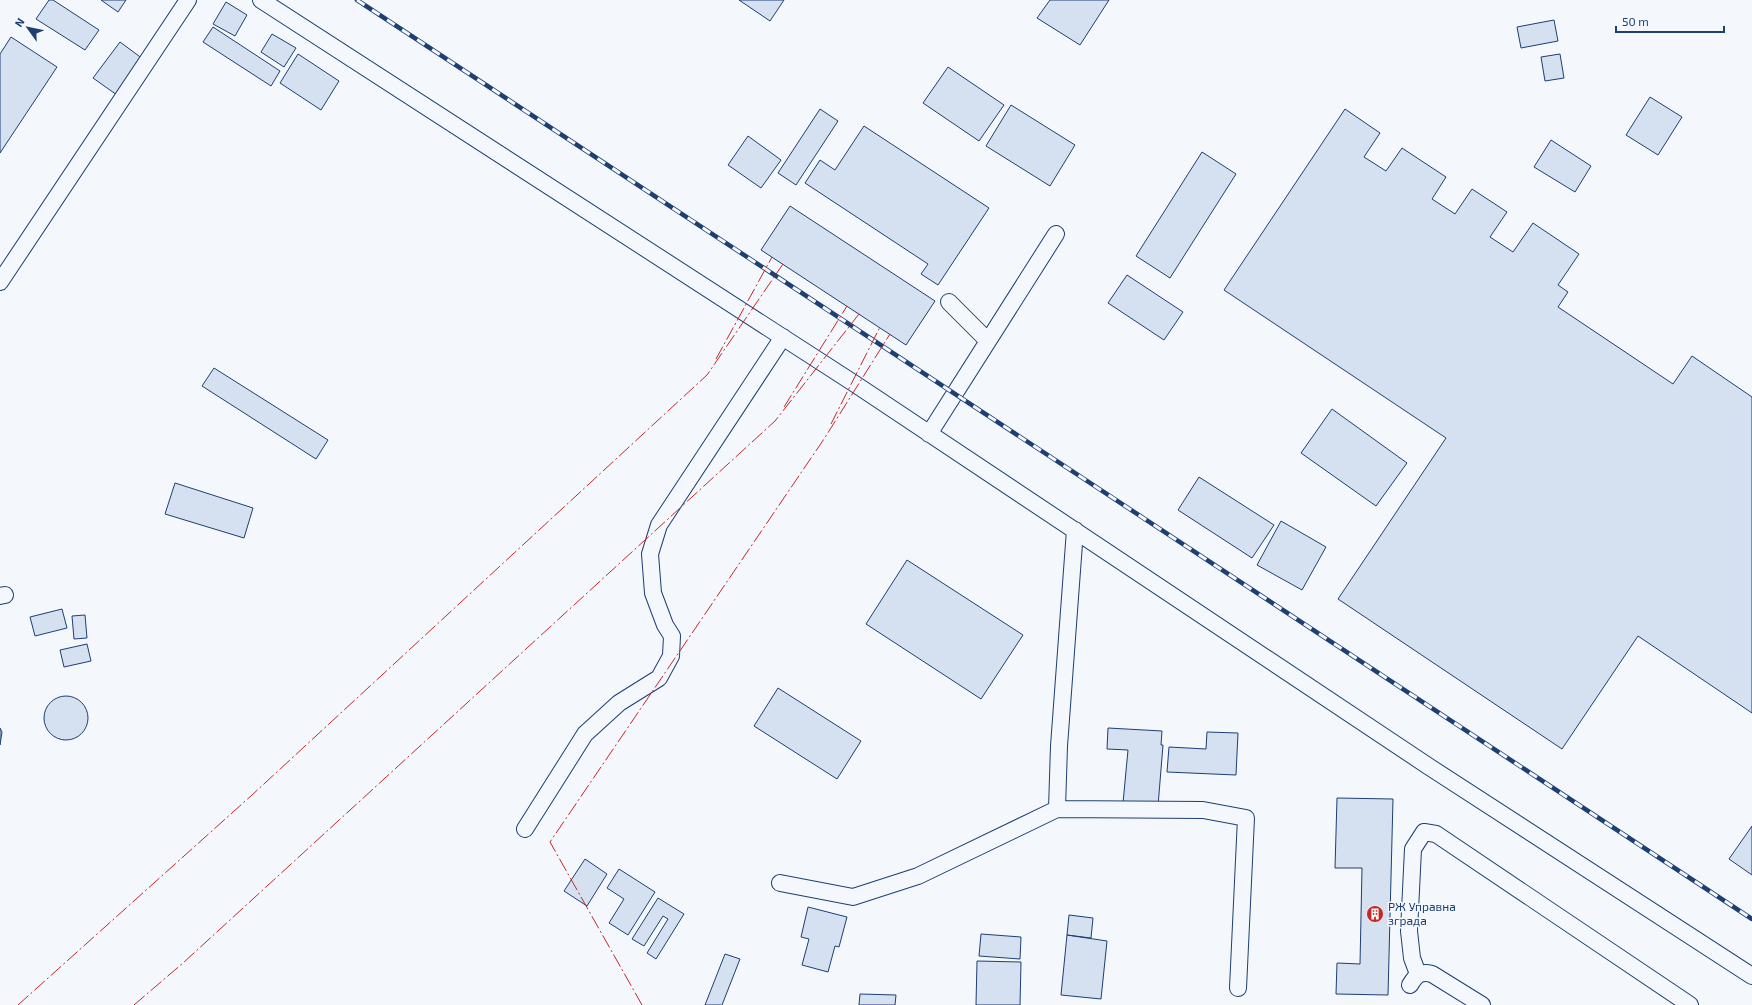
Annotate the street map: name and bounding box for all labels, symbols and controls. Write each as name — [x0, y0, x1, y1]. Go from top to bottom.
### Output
north arrow — [8, 8, 48, 48]
scale bar — [1616, 8, 1724, 34]
text: 50 m — [1622, 14, 1649, 28]
text: N — [12, 15, 27, 29]
place label: РЖ Управна зграда — [1388, 899, 1456, 927]
building icon: РЖ Управна зграда — [1365, 904, 1385, 924]

